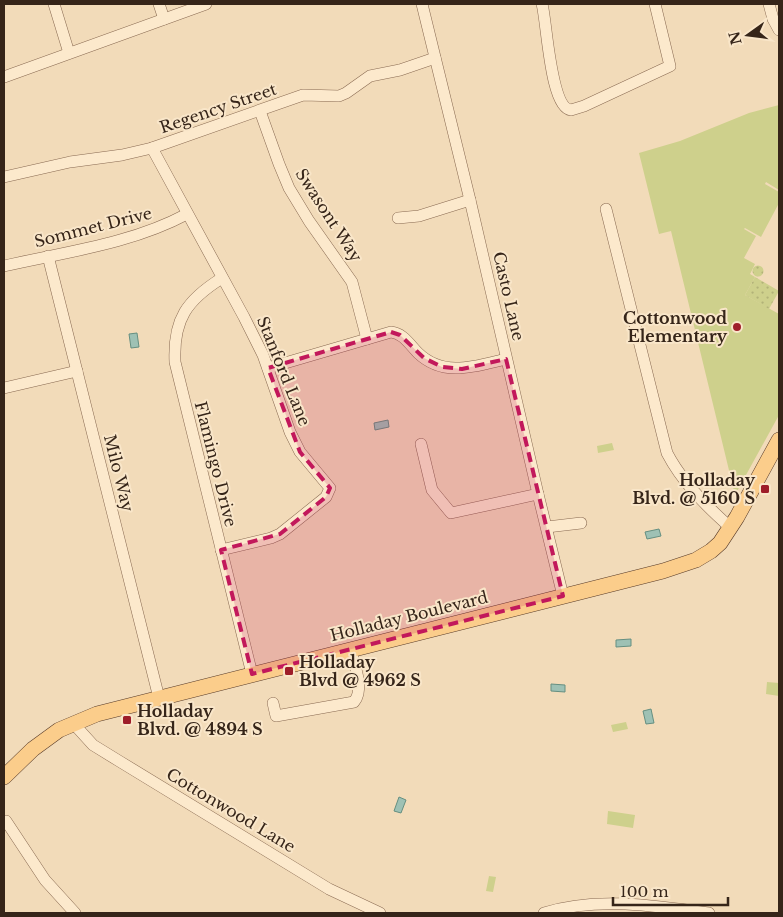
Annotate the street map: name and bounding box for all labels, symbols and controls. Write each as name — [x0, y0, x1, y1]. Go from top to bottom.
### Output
north arrow — [723, 10, 773, 60]
text: N — [725, 30, 746, 47]
street label: Regency Street — [157, 79, 279, 137]
street label: Swasont Way — [291, 165, 367, 266]
street label: Sommet Drive — [32, 203, 154, 251]
street label: Casto Lane — [489, 250, 529, 342]
place label: Cottonwood Elementary — [623, 308, 728, 346]
street label: Stanford Lane — [253, 313, 315, 429]
marker: Cottonwood Elementary — [731, 321, 743, 333]
street label: Flamingo Drive — [191, 399, 241, 529]
street label: Milo Way — [100, 432, 138, 514]
place label: Holladay Blvd. @ 5160 S — [632, 470, 756, 508]
marker: Holladay Blvd. @ 5160 S — [759, 483, 771, 495]
street label: Holladay Boulevard — [328, 587, 490, 645]
place label: Holladay Blvd @ 4962 S — [299, 652, 421, 690]
marker: Holladay Blvd @ 4962 S — [283, 665, 295, 677]
place label: Holladay Blvd. @ 4894 S — [137, 701, 263, 739]
marker: Holladay Blvd. @ 4894 S — [121, 714, 133, 726]
street label: Cottonwood Lane — [163, 764, 299, 856]
scale bar — [613, 874, 728, 906]
text: 100 m — [620, 882, 669, 901]

